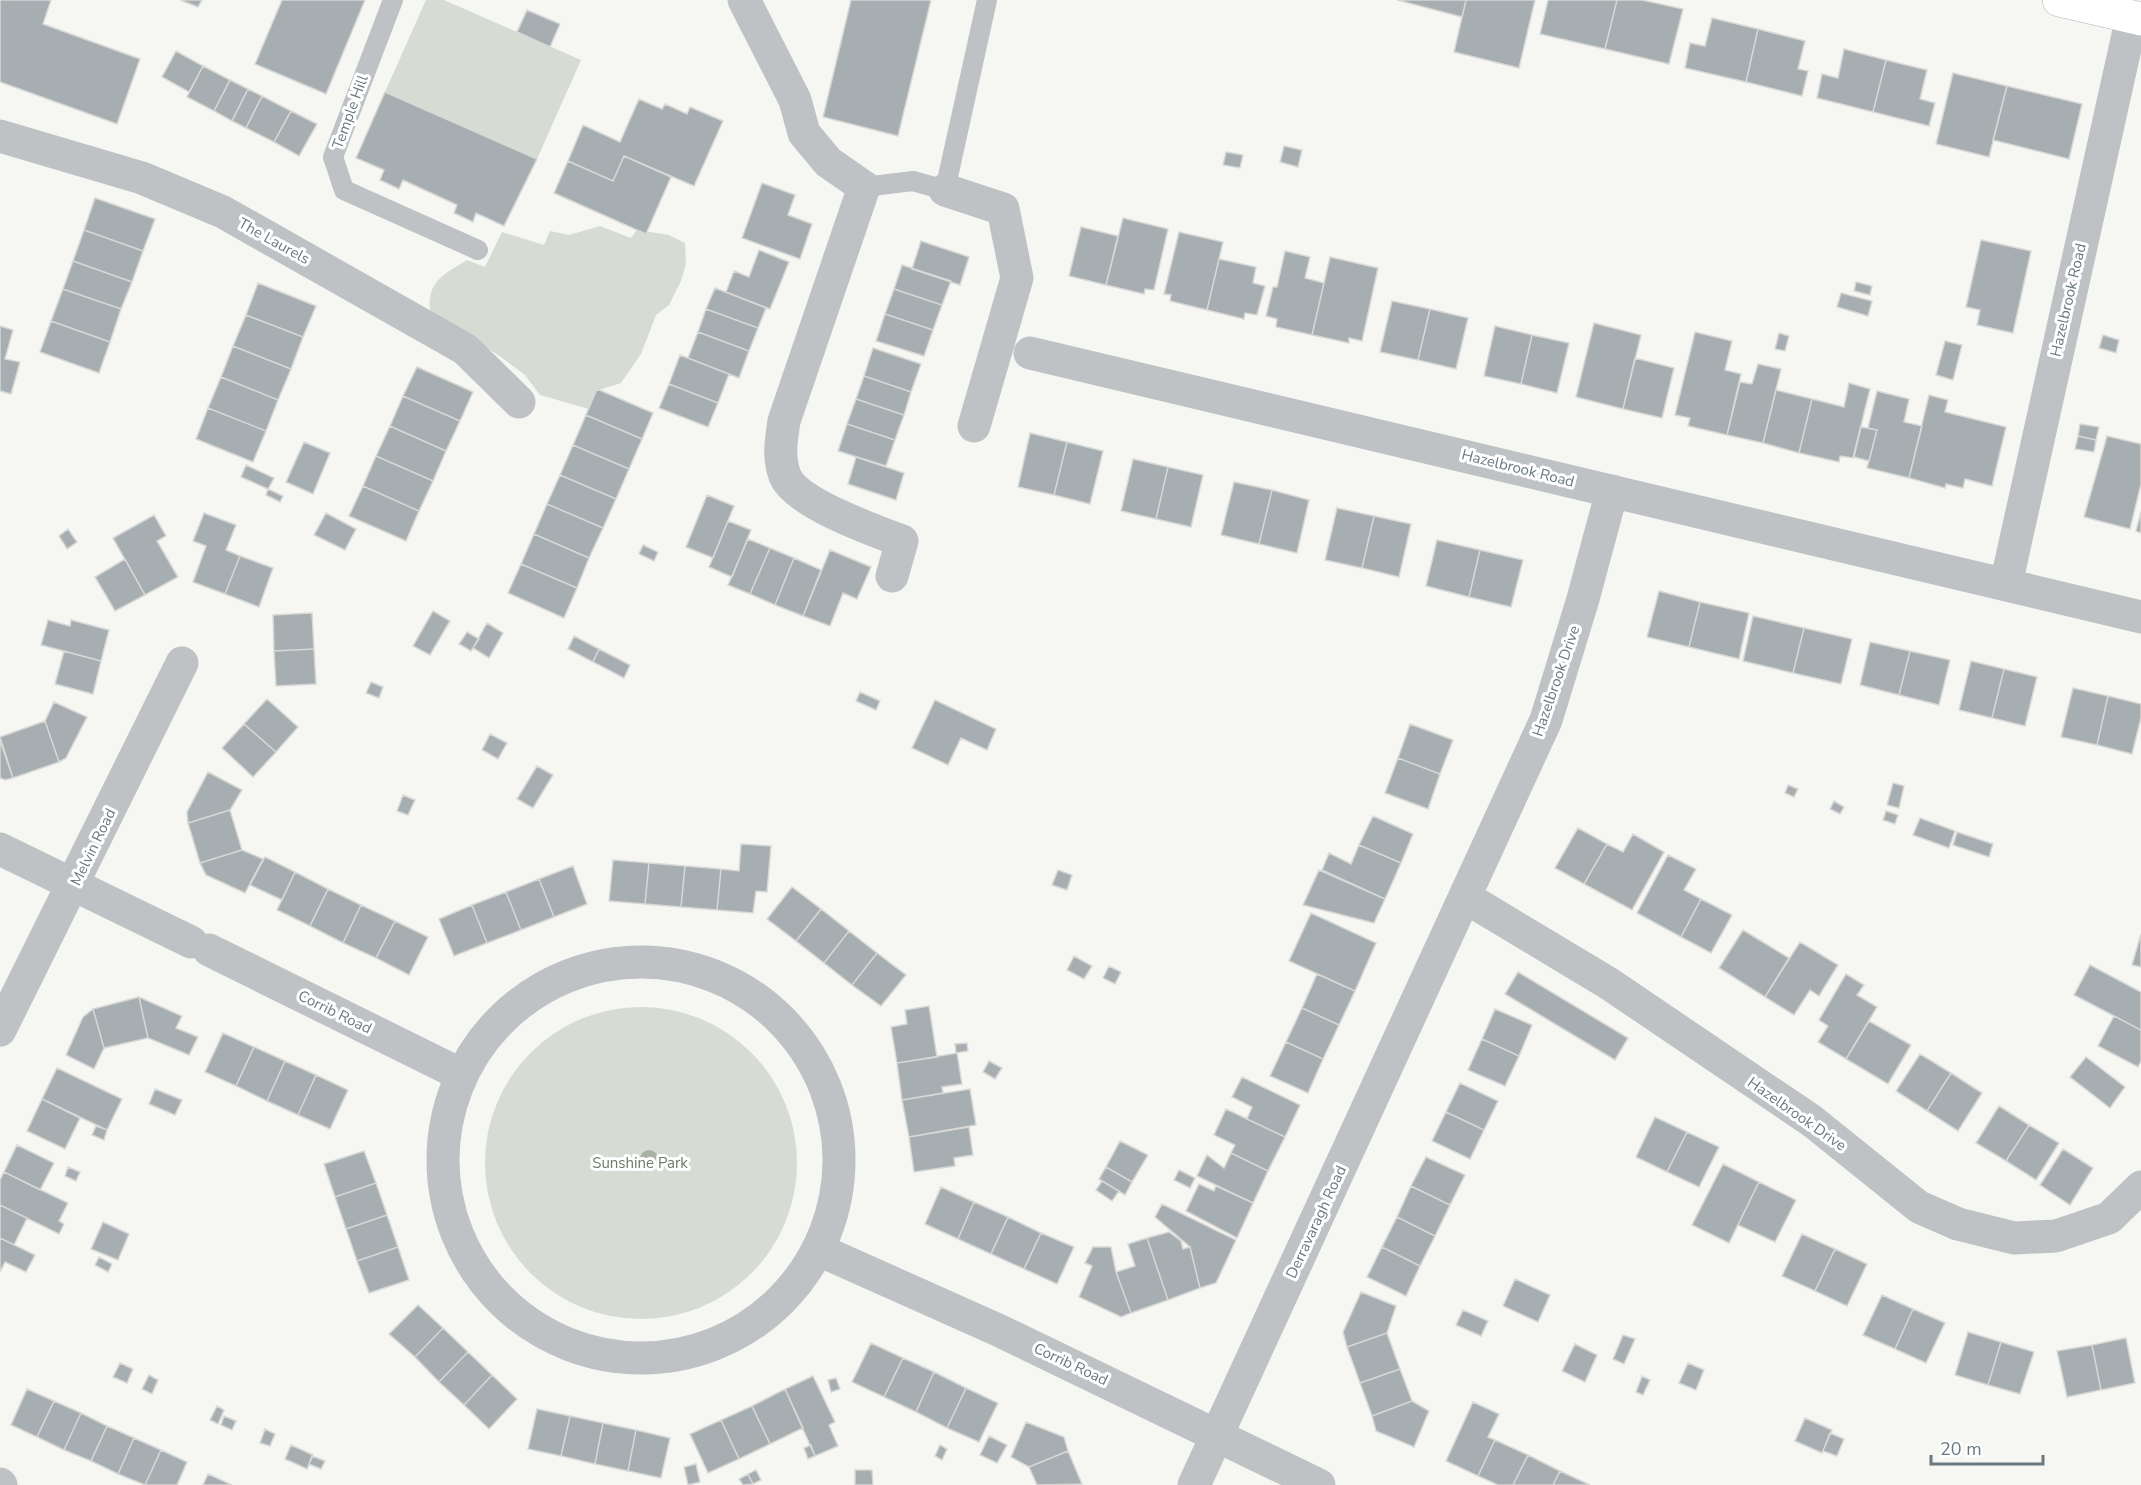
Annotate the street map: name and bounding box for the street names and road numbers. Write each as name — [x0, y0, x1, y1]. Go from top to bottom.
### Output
street label: Temple Hill — [327, 72, 373, 152]
street label: The Laurels — [235, 213, 313, 269]
street label: Hazelbrook Road — [2045, 241, 2091, 359]
street label: Hazelbrook Road — [1460, 444, 1576, 492]
street label: Hazelbrook Drive — [1528, 623, 1584, 739]
street label: Melvin Road — [66, 805, 120, 889]
street label: Corrib Road — [295, 986, 375, 1038]
street label: Hazelbrook Drive — [1744, 1072, 1850, 1156]
street label: Derravaragh Road — [1281, 1162, 1351, 1282]
street label: Corrib Road — [1031, 1338, 1111, 1390]

